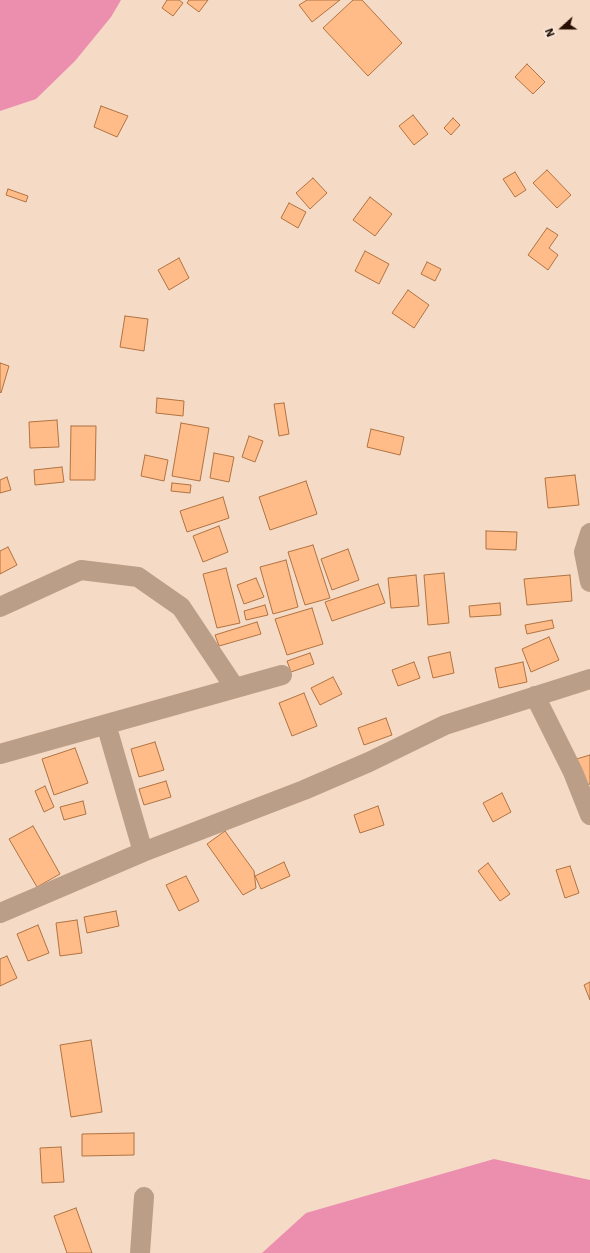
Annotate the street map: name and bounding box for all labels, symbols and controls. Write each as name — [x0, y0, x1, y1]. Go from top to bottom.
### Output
north arrow — [542, 8, 582, 48]
text: N — [543, 26, 558, 39]

